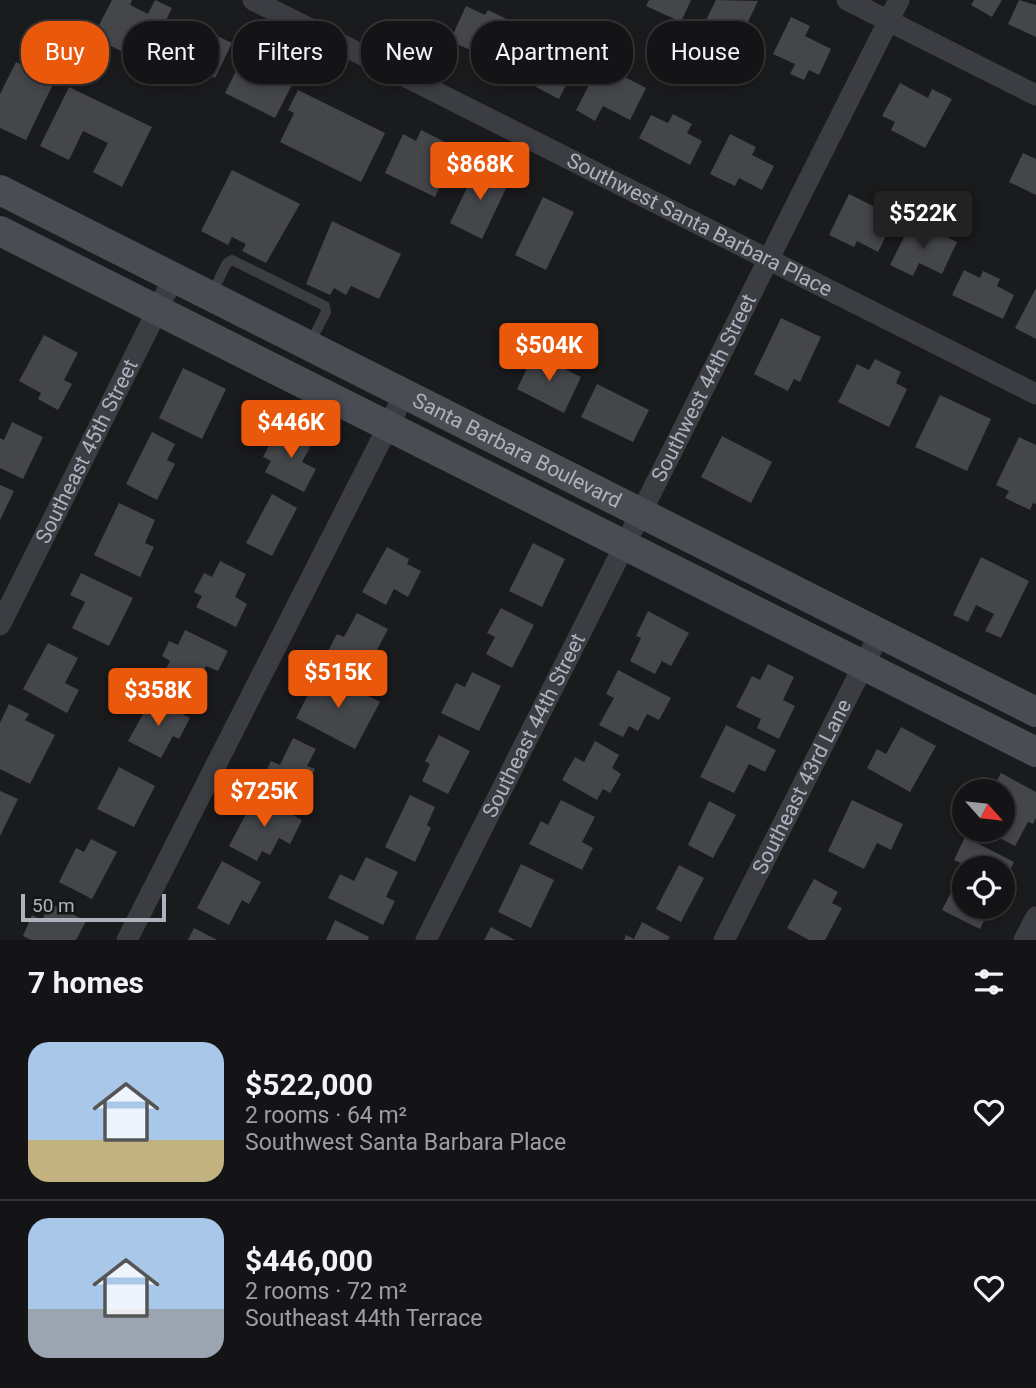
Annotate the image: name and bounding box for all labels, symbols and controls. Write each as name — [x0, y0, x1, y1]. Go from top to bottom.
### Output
chip: Buy — [21, 21, 109, 84]
chip: Rent — [123, 21, 219, 84]
chip: Filters — [233, 21, 347, 84]
chip: New — [361, 21, 457, 84]
chip: Apartment — [471, 21, 633, 84]
chip: House — [647, 21, 764, 84]
pin: $868K — [431, 142, 529, 202]
street label: Southwest Santa Barbara Place — [563, 148, 836, 301]
text: $868K — [446, 151, 514, 178]
pin: $522K — [874, 191, 972, 251]
text: $522K — [889, 200, 957, 227]
street label: Southwest 44th Street — [647, 290, 761, 486]
pin: $504K — [500, 324, 598, 383]
text: $504K — [515, 332, 583, 359]
street label: Southeast 45th Street — [31, 355, 143, 548]
street label: Santa Barbara Boulevard — [409, 388, 625, 513]
pin: $446K — [242, 400, 340, 460]
text: $446K — [257, 409, 325, 436]
street label: Southeast 44th Street — [478, 630, 590, 822]
pin: $515K — [289, 650, 387, 710]
text: $515K — [304, 659, 372, 686]
pin: $358K — [109, 668, 207, 728]
text: $358K — [124, 677, 192, 704]
street label: Southeast 43rd Lane — [747, 695, 856, 878]
pin: $725K — [215, 770, 313, 829]
text: $725K — [230, 778, 298, 805]
north arrow — [952, 779, 1015, 842]
map controls — [952, 779, 1015, 919]
button: locate — [952, 856, 1015, 919]
scale bar — [21, 891, 166, 923]
text: 50 m — [32, 894, 75, 917]
icon: filters — [970, 963, 1008, 1001]
text: 7 homes — [28, 965, 144, 1000]
text: $522,000 — [245, 1067, 373, 1102]
icon: home — [84, 1070, 168, 1154]
icon: heart — [970, 1093, 1008, 1131]
text: 2 rooms · 64 m² — [245, 1102, 407, 1129]
text: Southwest Santa Barbara Place — [245, 1129, 566, 1156]
text: $446,000 — [245, 1243, 373, 1278]
icon: home — [84, 1246, 168, 1330]
icon: heart — [970, 1269, 1008, 1307]
text: 2 rooms · 72 m² — [245, 1278, 407, 1305]
text: Southeast 44th Terrace — [245, 1305, 482, 1332]

